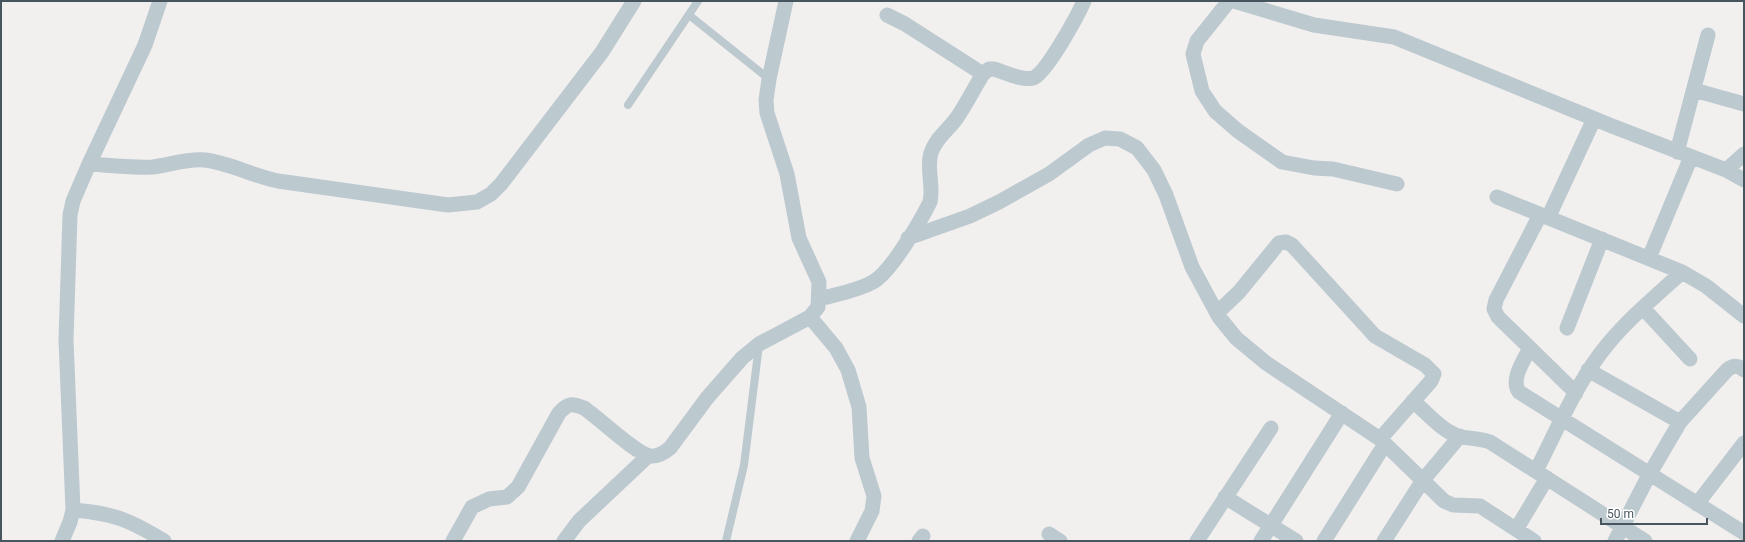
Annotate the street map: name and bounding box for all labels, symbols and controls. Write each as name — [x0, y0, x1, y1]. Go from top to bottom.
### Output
scale bar — [1601, 500, 1707, 526]
text: 50 m — [1607, 507, 1634, 521]

